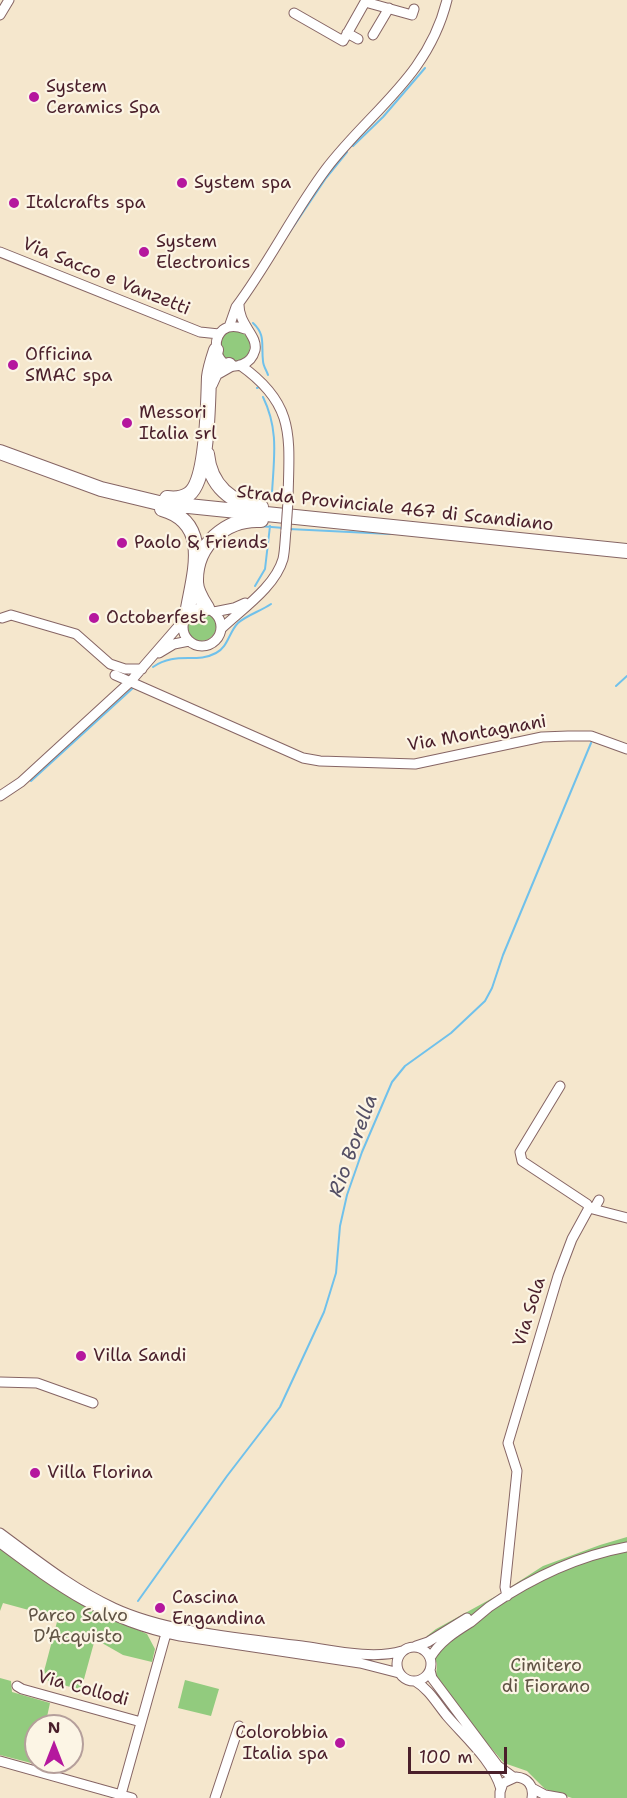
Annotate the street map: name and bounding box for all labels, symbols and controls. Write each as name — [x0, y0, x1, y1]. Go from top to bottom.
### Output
place label: System Ceramics Spa — [46, 76, 160, 118]
marker: System Ceramics Spa — [27, 90, 41, 104]
place label: System spa — [194, 172, 291, 194]
marker: System spa — [175, 176, 189, 190]
place label: Italcrafts spa — [26, 192, 146, 214]
marker: Italcrafts spa — [7, 196, 21, 210]
place label: System Electronics — [156, 231, 250, 274]
street label: Via Sacco e Vanzetti — [19, 233, 193, 321]
marker: System Electronics — [137, 245, 151, 259]
place label: Officina SMAC spa — [25, 344, 112, 386]
marker: Officina SMAC spa — [6, 358, 20, 372]
place label: Messori Italia srl — [139, 402, 217, 444]
marker: Messori Italia srl — [120, 416, 134, 430]
street label: Strada Provinciale 467 di Scandiano — [236, 482, 554, 536]
place label: Paolo & Friends — [134, 532, 268, 554]
marker: Paolo & Friends — [115, 536, 129, 550]
place label: Octoberfest — [106, 607, 206, 629]
marker: Octoberfest — [87, 611, 101, 625]
street label: Via Montagnani — [406, 711, 548, 757]
water label: Rio Borella — [324, 1092, 384, 1200]
street label: Via Sola — [509, 1275, 551, 1349]
place label: Villa Sandi — [93, 1345, 187, 1367]
marker: Villa Sandi — [74, 1349, 88, 1363]
place label: Villa Florina — [47, 1462, 153, 1484]
marker: Villa Florina — [28, 1466, 42, 1480]
place label: Cascina Engandina — [172, 1587, 265, 1630]
marker: Cascina Engandina — [153, 1601, 167, 1615]
park label: Parco Salvo D’Acquisto — [28, 1605, 128, 1648]
park label: Cimitero di Fiorano — [502, 1655, 590, 1698]
street label: Via Collodi — [35, 1666, 131, 1712]
north arrow — [24, 1714, 84, 1774]
text: N — [48, 1717, 60, 1738]
place label: Colorobbia Italia spa — [235, 1722, 328, 1764]
scale bar — [411, 1735, 510, 1773]
marker: Colorobbia Italia spa — [333, 1736, 347, 1750]
text: 100 m — [419, 1745, 473, 1769]

